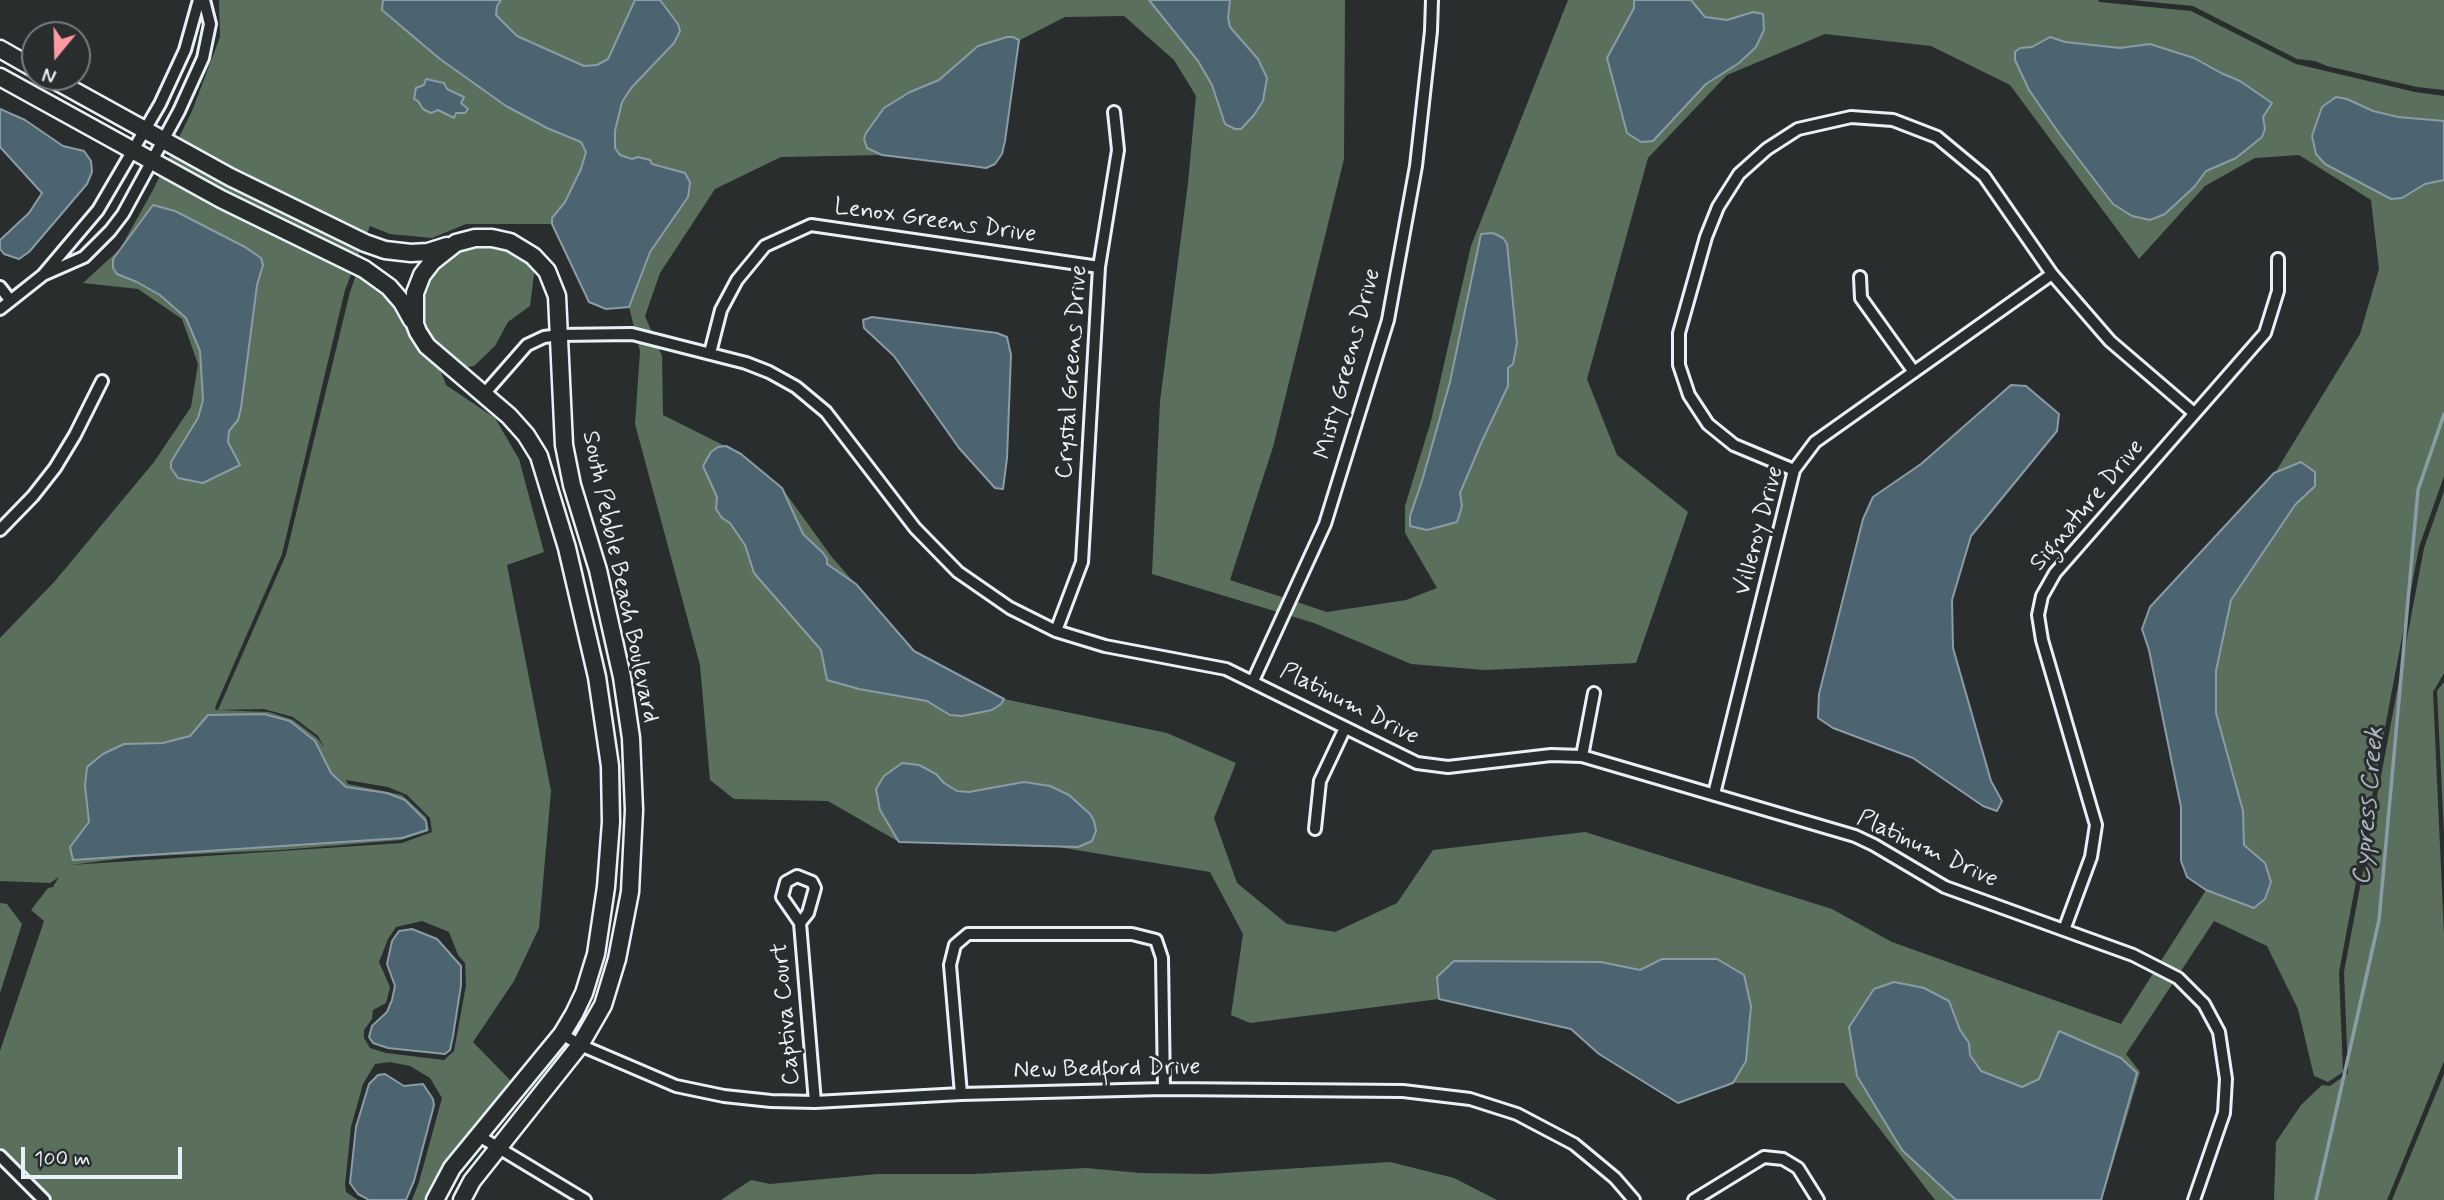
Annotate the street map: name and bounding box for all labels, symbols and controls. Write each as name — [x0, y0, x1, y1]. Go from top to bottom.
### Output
north arrow — [21, 21, 91, 91]
text: N — [40, 61, 60, 88]
street label: Lenox Greens Drive — [832, 194, 1038, 250]
street label: Crystal Greens Drive — [1051, 264, 1095, 480]
street label: Misty Greens Drive — [1310, 265, 1388, 463]
street label: South Pebble Beach Boulevard — [574, 428, 664, 726]
street label: Signature Drive — [2025, 434, 2151, 578]
street label: Villeroy Drive — [1729, 463, 1791, 599]
street label: Platinum Drive — [1275, 658, 1423, 752]
water label: Cypress Creek — [2348, 725, 2392, 887]
street label: Platinum Drive — [1852, 805, 2002, 895]
street label: Captiva Court — [766, 942, 808, 1086]
street label: New Bedford Drive — [1013, 1054, 1201, 1086]
scale bar — [24, 1134, 186, 1178]
text: 100 m — [34, 1145, 90, 1173]

